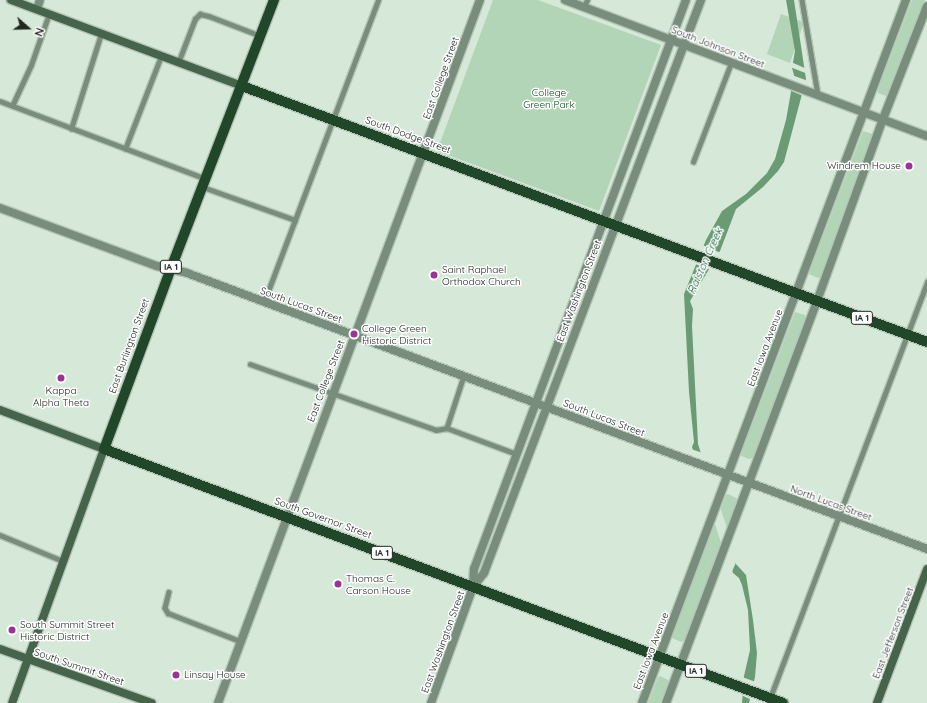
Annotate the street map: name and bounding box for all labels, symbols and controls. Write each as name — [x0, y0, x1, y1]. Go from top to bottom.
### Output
north arrow — [8, 8, 48, 48]
street label: South Johnson Street — [670, 24, 766, 70]
text: N — [31, 26, 47, 38]
street label: East College Street — [420, 35, 462, 121]
park label: College Green Park — [523, 86, 575, 110]
street label: South Dodge Street — [364, 114, 452, 156]
place label: Windrem House — [827, 160, 901, 172]
marker: Windrem House — [904, 161, 914, 171]
water label: Ralston Creek — [685, 226, 725, 296]
street label: East Washington Street — [554, 238, 604, 344]
road number: IA 1 — [159, 260, 183, 274]
place label: Saint Raphael Orthodox Church — [442, 263, 521, 286]
marker: Saint Raphael Orthodox Church — [429, 270, 439, 280]
street label: South Lucas Street — [258, 285, 344, 325]
street label: East Burlington Street — [106, 297, 152, 395]
street label: East Iowa Avenue — [745, 308, 785, 388]
road number: IA 1 — [850, 311, 874, 325]
place label: College Green Historic District — [362, 322, 431, 346]
marker: College Green Historic District — [349, 329, 359, 339]
street label: East College Street — [305, 338, 347, 424]
marker: Kappa Alpha Theta — [56, 373, 66, 383]
place label: Kappa Alpha Theta — [33, 384, 89, 408]
street label: South Lucas Street — [562, 397, 646, 439]
street label: North Lucas Street — [789, 483, 873, 523]
street label: South Governor Street — [273, 495, 373, 541]
road number: IA 1 — [370, 546, 394, 560]
place label: Thomas C. Carson House — [346, 572, 411, 596]
marker: Thomas C. Carson House — [333, 579, 343, 589]
street label: East Jefferson Street — [870, 585, 916, 681]
street label: East Washington Street — [419, 589, 467, 695]
street label: East Iowa Avenue — [631, 611, 671, 691]
place label: South Summit Street Historic District — [20, 618, 114, 642]
marker: South Summit Street Historic District — [7, 625, 17, 635]
street label: South Summit Street — [32, 646, 126, 688]
road number: IA 1 — [684, 664, 708, 678]
place label: Linsay House — [184, 669, 246, 681]
marker: Linsay House — [171, 670, 181, 680]

